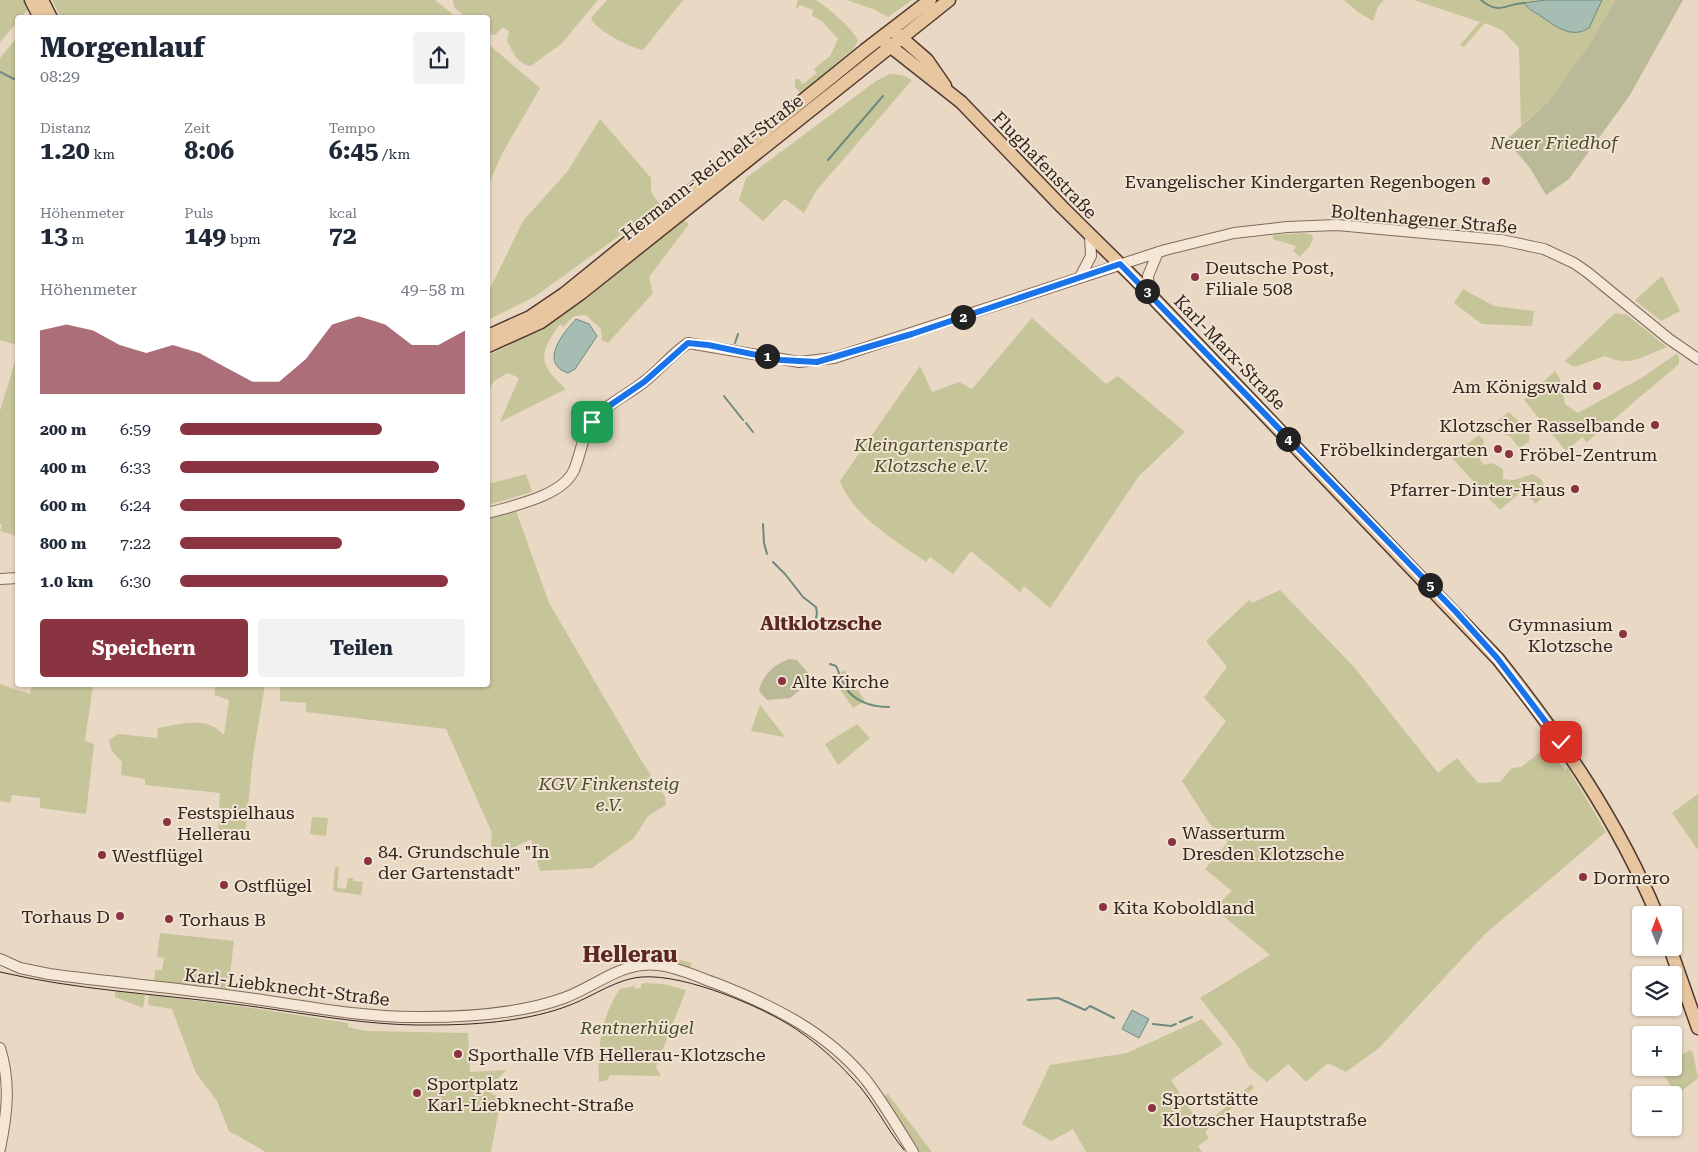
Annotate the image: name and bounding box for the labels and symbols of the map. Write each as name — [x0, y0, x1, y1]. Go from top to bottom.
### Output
street label: Hermann-Reichelt-Straße — [617, 89, 807, 244]
street label: Flughafenstraße — [988, 107, 1102, 223]
park label: Neuer Friedhof — [1489, 132, 1620, 153]
place label: Evangelischer Kindergarten Regenbogen — [1125, 171, 1476, 192]
marker: Evangelischer Kindergarten Regenbogen — [1480, 175, 1492, 187]
street label: Boltenhagener Straße — [1330, 200, 1518, 238]
place label: Deutsche Post, Filiale 508 — [1205, 257, 1334, 299]
marker: Deutsche Post, Filiale 508 — [1189, 271, 1201, 283]
pin: 3 — [1134, 278, 1160, 304]
street label: Karl-Marx-Straße — [1170, 290, 1290, 414]
pin: 2 — [950, 304, 976, 330]
pin: 1 — [754, 344, 780, 368]
place label: Am Königswald — [1452, 376, 1587, 397]
marker: Am Königswald — [1591, 380, 1603, 392]
pin — [571, 401, 613, 443]
place label: Klotzscher Rasselbande — [1439, 415, 1645, 436]
marker: Klotzscher Rasselbande — [1649, 419, 1661, 431]
pin: 4 — [1276, 426, 1300, 452]
park label: Kleingartensparte Klotzsche e.V. — [853, 434, 1008, 476]
place label: Fröbelkindergarten — [1320, 439, 1488, 460]
marker: Fröbelkindergarten — [1492, 443, 1504, 455]
place label: Fröbel-Zentrum — [1519, 444, 1657, 465]
marker: Fröbel-Zentrum — [1503, 448, 1515, 460]
place label: Pfarrer-Dinter-Haus — [1389, 479, 1565, 500]
marker: Pfarrer-Dinter-Haus — [1569, 483, 1581, 495]
pin: 5 — [1418, 572, 1442, 598]
district label: Altklotzsche — [760, 612, 882, 635]
place label: Gymnasium Klotzsche — [1508, 614, 1613, 656]
marker: Gymnasium Klotzsche — [1617, 628, 1629, 640]
place label: Alte Kirche — [792, 671, 889, 692]
marker: Alte Kirche — [776, 675, 788, 687]
pin — [1540, 721, 1582, 763]
park label: KGV Finkensteig e.V. — [537, 773, 680, 815]
place label: Festspielhaus Hellerau — [177, 802, 294, 844]
marker: Festspielhaus Hellerau — [161, 816, 173, 828]
place label: Wasserturm Dresden Klotzsche — [1182, 822, 1344, 864]
marker: Wasserturm Dresden Klotzsche — [1166, 836, 1178, 848]
place label: 84. Grundschule "In der Gartenstadt" — [378, 841, 550, 883]
place label: Westflügel — [112, 845, 203, 866]
marker: Westflügel — [96, 849, 108, 861]
marker: 84. Grundschule "In der Gartenstadt" — [362, 855, 374, 867]
place label: Dormero — [1593, 867, 1670, 888]
marker: Dormero — [1577, 871, 1589, 883]
place label: Ostflügel — [234, 875, 312, 896]
marker: Ostflügel — [218, 879, 230, 891]
place label: Kita Koboldland — [1113, 897, 1255, 918]
marker: Kita Koboldland — [1097, 901, 1109, 913]
place label: Torhaus D — [21, 906, 110, 927]
north arrow — [1632, 906, 1682, 956]
place label: Torhaus B — [179, 909, 266, 930]
marker: Torhaus D — [114, 910, 126, 922]
marker: Torhaus B — [163, 913, 175, 925]
district label: Hellerau — [582, 942, 678, 967]
street label: Karl-Liebknecht-Straße — [183, 964, 391, 1010]
park label: Rentnerhügel — [579, 1017, 694, 1038]
place label: Sporthalle VfB Hellerau-Klotzsche — [468, 1044, 766, 1065]
marker: Sporthalle VfB Hellerau-Klotzsche — [452, 1048, 464, 1060]
place label: Sportplatz Karl-Liebknecht-Straße — [427, 1073, 634, 1115]
marker: Sportplatz Karl-Liebknecht-Straße — [411, 1087, 423, 1099]
place label: Sportstätte Klotzscher Hauptstraße — [1162, 1088, 1367, 1130]
marker: Sportstätte Klotzscher Hauptstraße — [1146, 1102, 1158, 1114]

